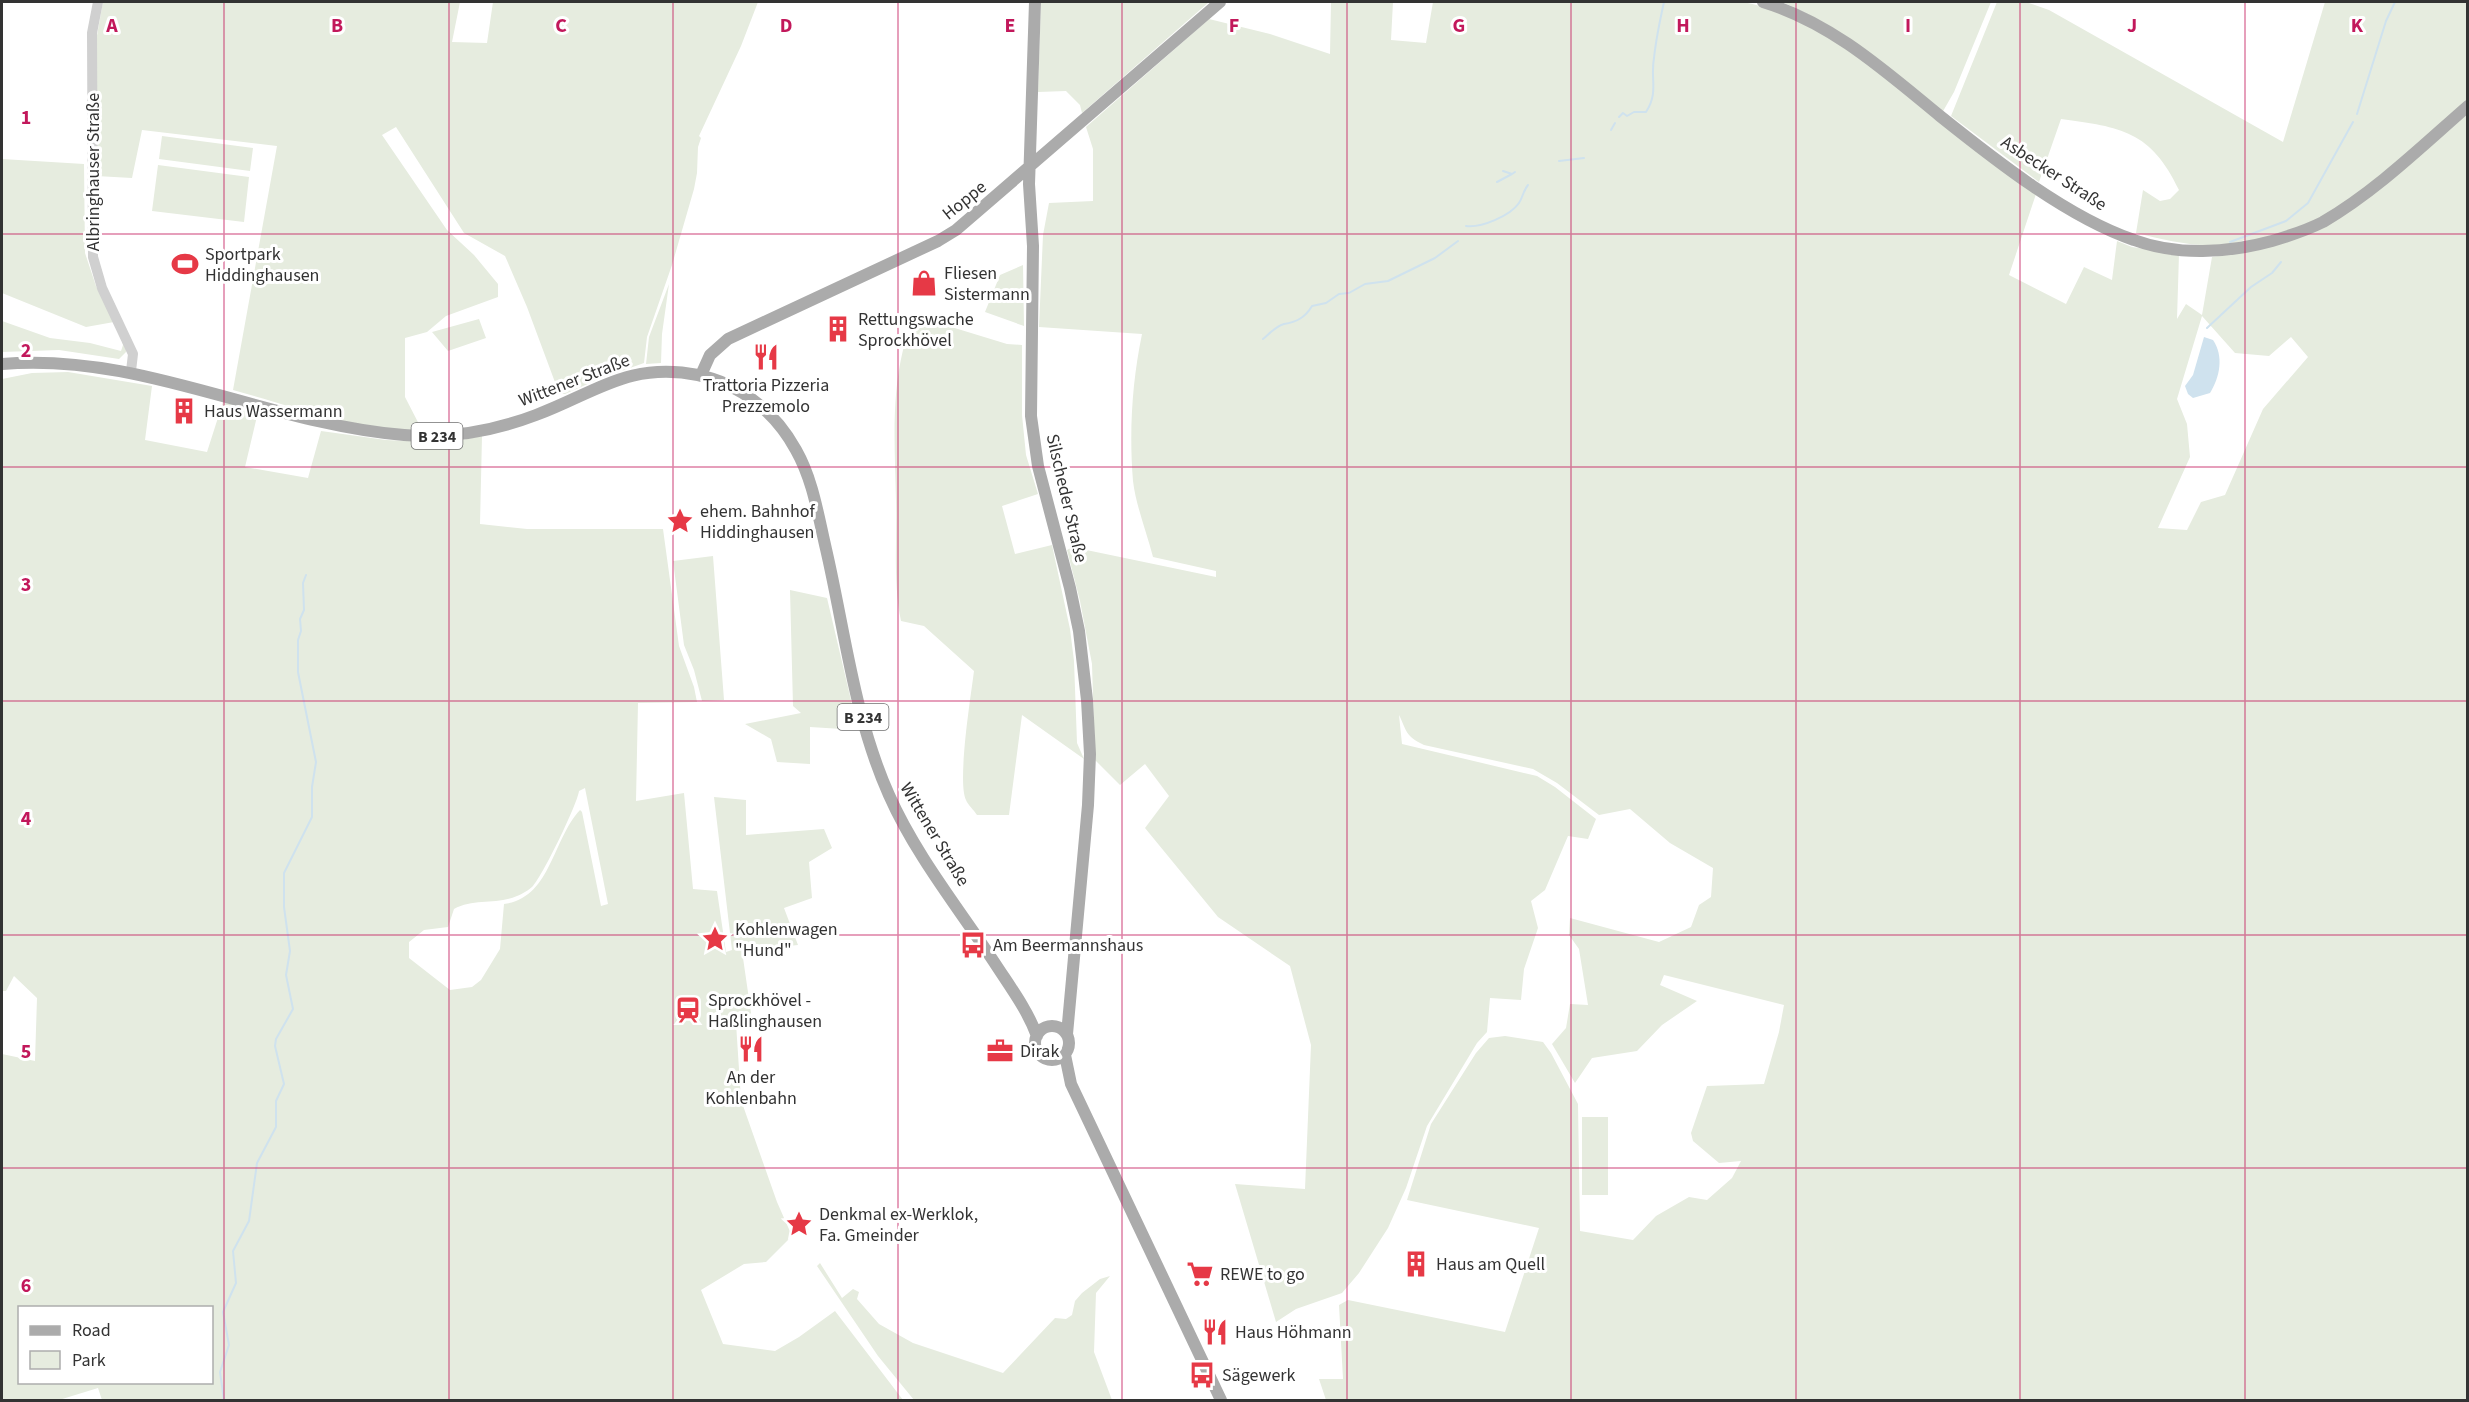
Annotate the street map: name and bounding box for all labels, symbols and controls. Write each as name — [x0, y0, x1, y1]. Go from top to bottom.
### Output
text: A — [105, 12, 118, 40]
text: B — [331, 12, 343, 40]
text: C — [555, 12, 567, 40]
text: D — [780, 12, 792, 40]
text: E — [1005, 12, 1015, 40]
text: F — [1229, 12, 1239, 40]
text: G — [1453, 12, 1465, 40]
text: H — [1676, 12, 1690, 40]
text: I — [1905, 12, 1911, 40]
text: J — [2127, 12, 2137, 40]
text: K — [2351, 12, 2364, 40]
street label: Albringhauser Straße — [81, 93, 106, 251]
text: 1 — [21, 104, 31, 132]
street label: Asbecker Straße — [1996, 130, 2112, 217]
street label: Hoppe — [937, 175, 992, 226]
place label: Sportpark Hiddinghausen — [205, 242, 319, 288]
sports icon: Sportpark Hiddinghausen — [170, 249, 200, 279]
place label: Fliesen Sistermann — [944, 261, 1030, 307]
shop icon: Fliesen Sistermann — [909, 268, 939, 298]
place label: Rettungswache Sprockhövel — [858, 307, 974, 353]
building icon: Rettungswache Sprockhövel — [823, 314, 853, 344]
text: 2 — [21, 337, 31, 365]
restaurant icon: Trattoria Pizzeria Prezzemolo — [751, 342, 781, 372]
street label: Wittener Straße — [515, 348, 633, 413]
place label: Trattoria Pizzeria Prezzemolo — [703, 373, 829, 419]
building icon: Haus Wassermann — [169, 396, 199, 426]
place label: Haus Wassermann — [204, 399, 343, 424]
road number: B 234 — [412, 423, 462, 449]
street label: Silscheder Straße — [1040, 431, 1093, 565]
place label: ehem. Bahnhof Hiddinghausen — [700, 499, 815, 545]
place icon: ehem. Bahnhof Hiddinghausen — [665, 506, 695, 536]
text: 3 — [21, 571, 31, 599]
road number: B 234 — [838, 704, 888, 730]
street label: Wittener Straße — [894, 778, 975, 891]
text: 4 — [21, 805, 32, 833]
place label: Kohlenwagen "Hund" — [735, 917, 838, 963]
place icon: Kohlenwagen "Hund" — [700, 924, 730, 954]
bus stop icon: Am Beermannshaus — [958, 930, 988, 960]
place label: Am Beermannshaus — [993, 933, 1143, 958]
place label: Sprockhövel - Haßlinghausen — [708, 988, 822, 1034]
station icon: Sprockhövel - Haßlinghausen — [673, 995, 703, 1025]
restaurant icon: An der Kohlenbahn — [736, 1034, 766, 1064]
office icon: Dirak — [985, 1036, 1015, 1066]
text: 5 — [21, 1038, 31, 1066]
place label: Dirak — [1020, 1039, 1059, 1064]
place label: An der Kohlenbahn — [705, 1065, 797, 1111]
place label: Denkmal ex-Werklok, Fa. Gmeinder — [819, 1202, 978, 1248]
place icon: Denkmal ex-Werklok, Fa. Gmeinder — [784, 1209, 814, 1239]
building icon: Haus am Quell — [1401, 1249, 1431, 1279]
place label: Haus am Quell — [1436, 1252, 1545, 1277]
supermarket icon: REWE to go — [1185, 1259, 1215, 1289]
place label: REWE to go — [1220, 1262, 1305, 1287]
text: 6 — [21, 1272, 31, 1300]
legend — [18, 1306, 213, 1384]
restaurant icon: Haus Höhmann — [1200, 1317, 1230, 1347]
text: Road — [72, 1318, 111, 1343]
place label: Haus Höhmann — [1235, 1320, 1352, 1345]
text: Park — [72, 1348, 106, 1373]
bus stop icon: Sägewerk — [1187, 1360, 1217, 1390]
place label: Sägewerk — [1222, 1363, 1296, 1388]

